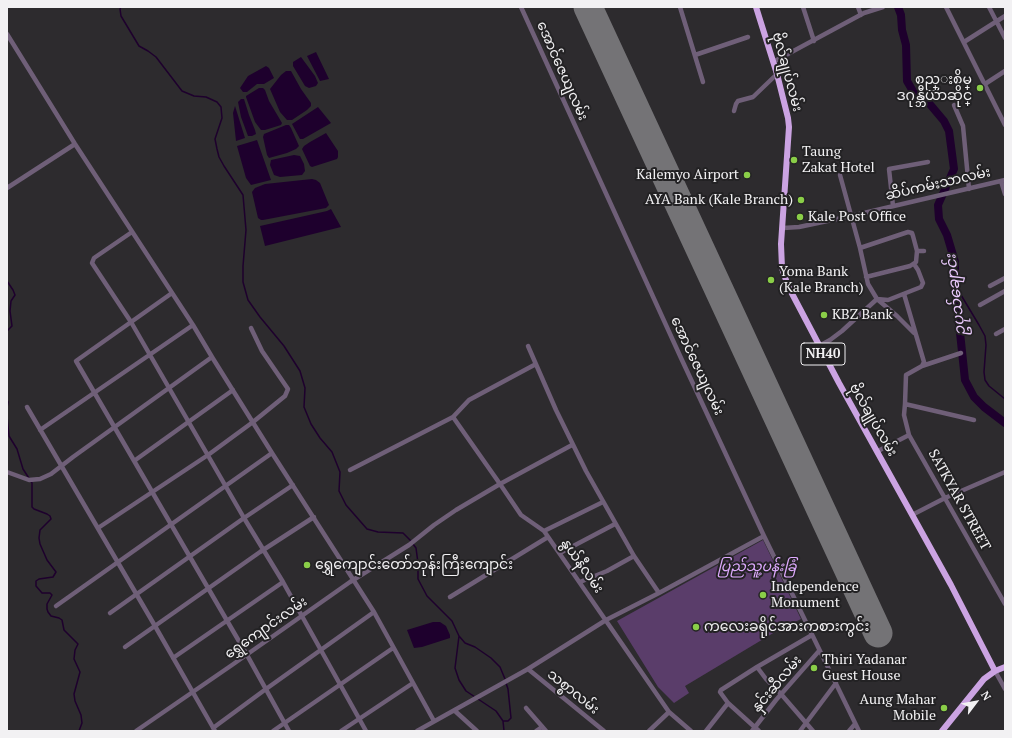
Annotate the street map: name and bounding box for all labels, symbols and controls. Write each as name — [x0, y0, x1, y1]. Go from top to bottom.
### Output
street label: အောင်ဇေယျလမ်း — [533, 19, 591, 123]
street label: ဗိုလ်ချုပ်လမ်း — [768, 30, 806, 114]
place label: စည္းစိမ္ ဒဂုန္ဘီယာဆိုင္ — [897, 72, 972, 104]
marker: စည္းစိမ္ ဒဂုန္ဘီယာဆိုင္ — [975, 83, 985, 93]
place label: Taung Zakat Hotel — [802, 144, 875, 176]
marker: Taung Zakat Hotel — [789, 155, 799, 165]
street label: ဆိပ်ကမ်းသာလမ်း — [884, 164, 992, 204]
place label: Kalemyo Airport — [636, 167, 739, 183]
marker: Kalemyo Airport — [742, 170, 752, 180]
place label: AYA Bank (Kale Branch) — [645, 192, 793, 208]
marker: AYA Bank (Kale Branch) — [796, 195, 806, 205]
place label: Kale Post Office — [808, 209, 906, 225]
marker: Kale Post Office — [795, 212, 805, 222]
water label: ဥပုသ်ချောင်း — [942, 253, 970, 337]
place label: Yoma Bank (Kale Branch) — [779, 264, 863, 296]
marker: Yoma Bank (Kale Branch) — [766, 275, 776, 285]
place label: KBZ Bank — [832, 307, 893, 323]
marker: KBZ Bank — [819, 310, 829, 320]
street label: အောင်ဇေယျလမ်း — [667, 314, 727, 418]
road number: NH40 — [801, 343, 845, 365]
street label: ဗိုလ်ချုပ်လမ်း — [845, 381, 901, 459]
street label: SATKYAR STREET — [924, 447, 994, 553]
street label: နွယ်နီလမ်း — [557, 536, 607, 596]
place label: ရွှေကျောင်းတော်ဘုန်းကြီးကျောင်း — [315, 557, 513, 573]
park label: ပြည်သူ့ပန်းခြံ — [718, 559, 796, 575]
marker: ရွှေကျောင်းတော်ဘုန်းကြီးကျောင်း — [302, 560, 312, 570]
place label: Independence Monument — [771, 579, 859, 612]
marker: Independence Monument — [758, 590, 768, 600]
street label: ရွှေကျောင်းလမ်း — [222, 593, 310, 663]
place label: ကလေးခရိုင်အားကစားကွင်း — [704, 619, 869, 635]
marker: ကလေးခရိုင်အားကစားကွင်း — [691, 622, 701, 632]
street label: နှင်းဆီလမ်း — [749, 652, 805, 716]
place label: Thiri Yadanar Guest House — [822, 652, 907, 684]
marker: Thiri Yadanar Guest House — [809, 663, 819, 673]
street label: သစ္စာလမ်း — [544, 666, 602, 718]
north arrow — [956, 682, 996, 722]
text: N — [978, 688, 994, 703]
place label: Aung Mahar Mobile — [859, 692, 936, 724]
marker: Aung Mahar Mobile — [939, 703, 949, 713]

